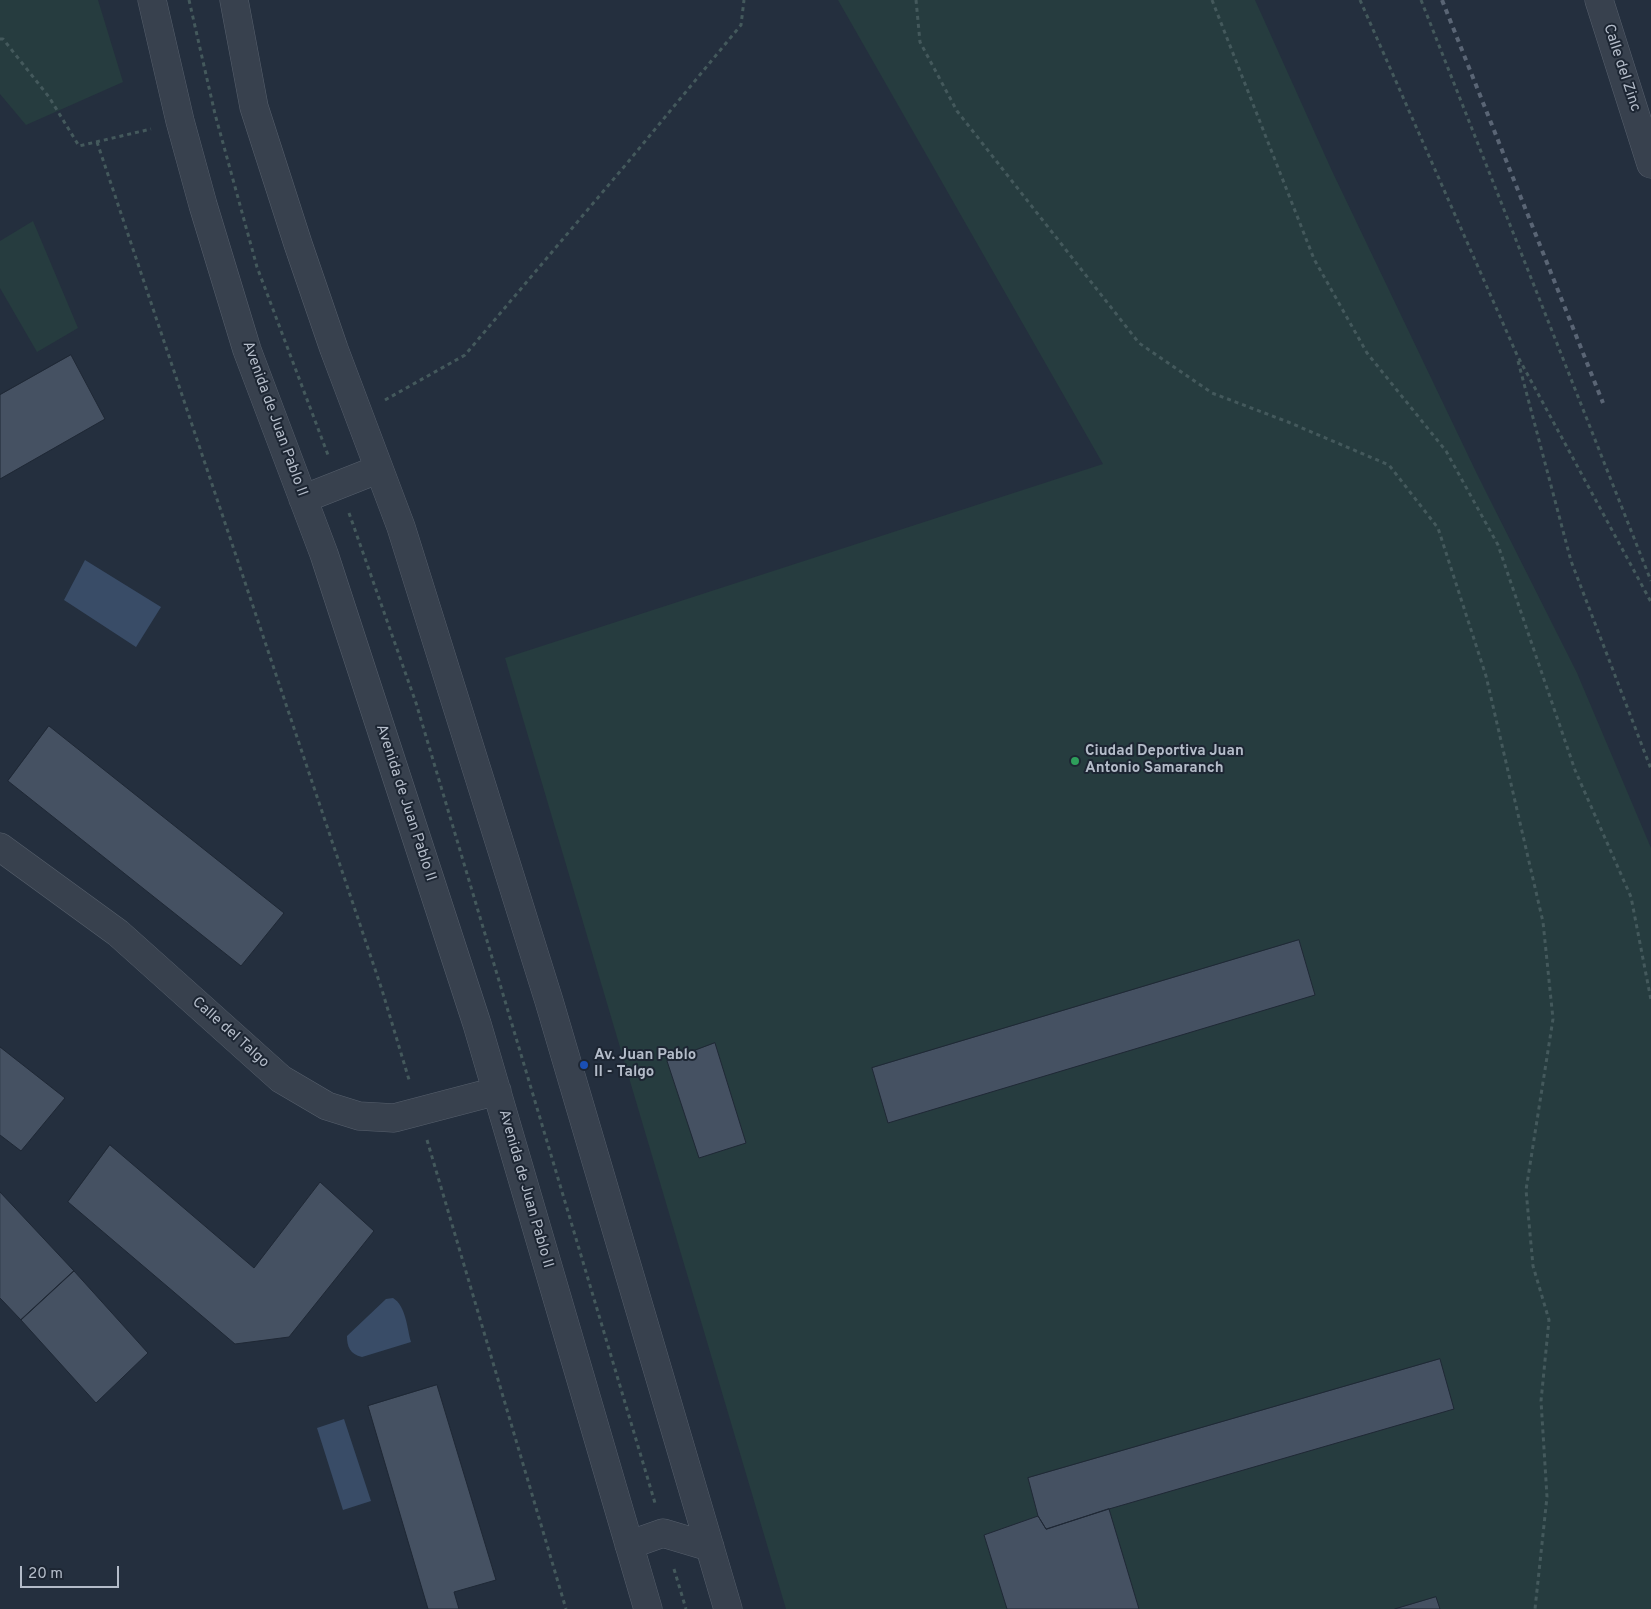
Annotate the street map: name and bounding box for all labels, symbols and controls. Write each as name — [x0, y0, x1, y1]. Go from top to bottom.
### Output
street label: Calle del Zinc — [1598, 22, 1644, 114]
street label: Avenida de Juan Pablo II — [238, 339, 310, 499]
street label: Avenida de Juan Pablo II — [371, 722, 439, 884]
place label: Ciudad Deportiva Juan Antonio Samaranch — [1085, 743, 1244, 778]
marker: Ciudad Deportiva Juan Antonio Samaranch — [1069, 755, 1081, 767]
street label: Calle del Talgo — [188, 994, 272, 1072]
place label: Av. Juan Pablo II - Talgo — [594, 1047, 696, 1082]
marker: Av. Juan Pablo II - Talgo — [578, 1059, 590, 1071]
street label: Avenida de Juan Pablo II — [494, 1108, 556, 1270]
scale bar — [22, 1556, 121, 1588]
text: 20 m — [28, 1565, 63, 1584]

